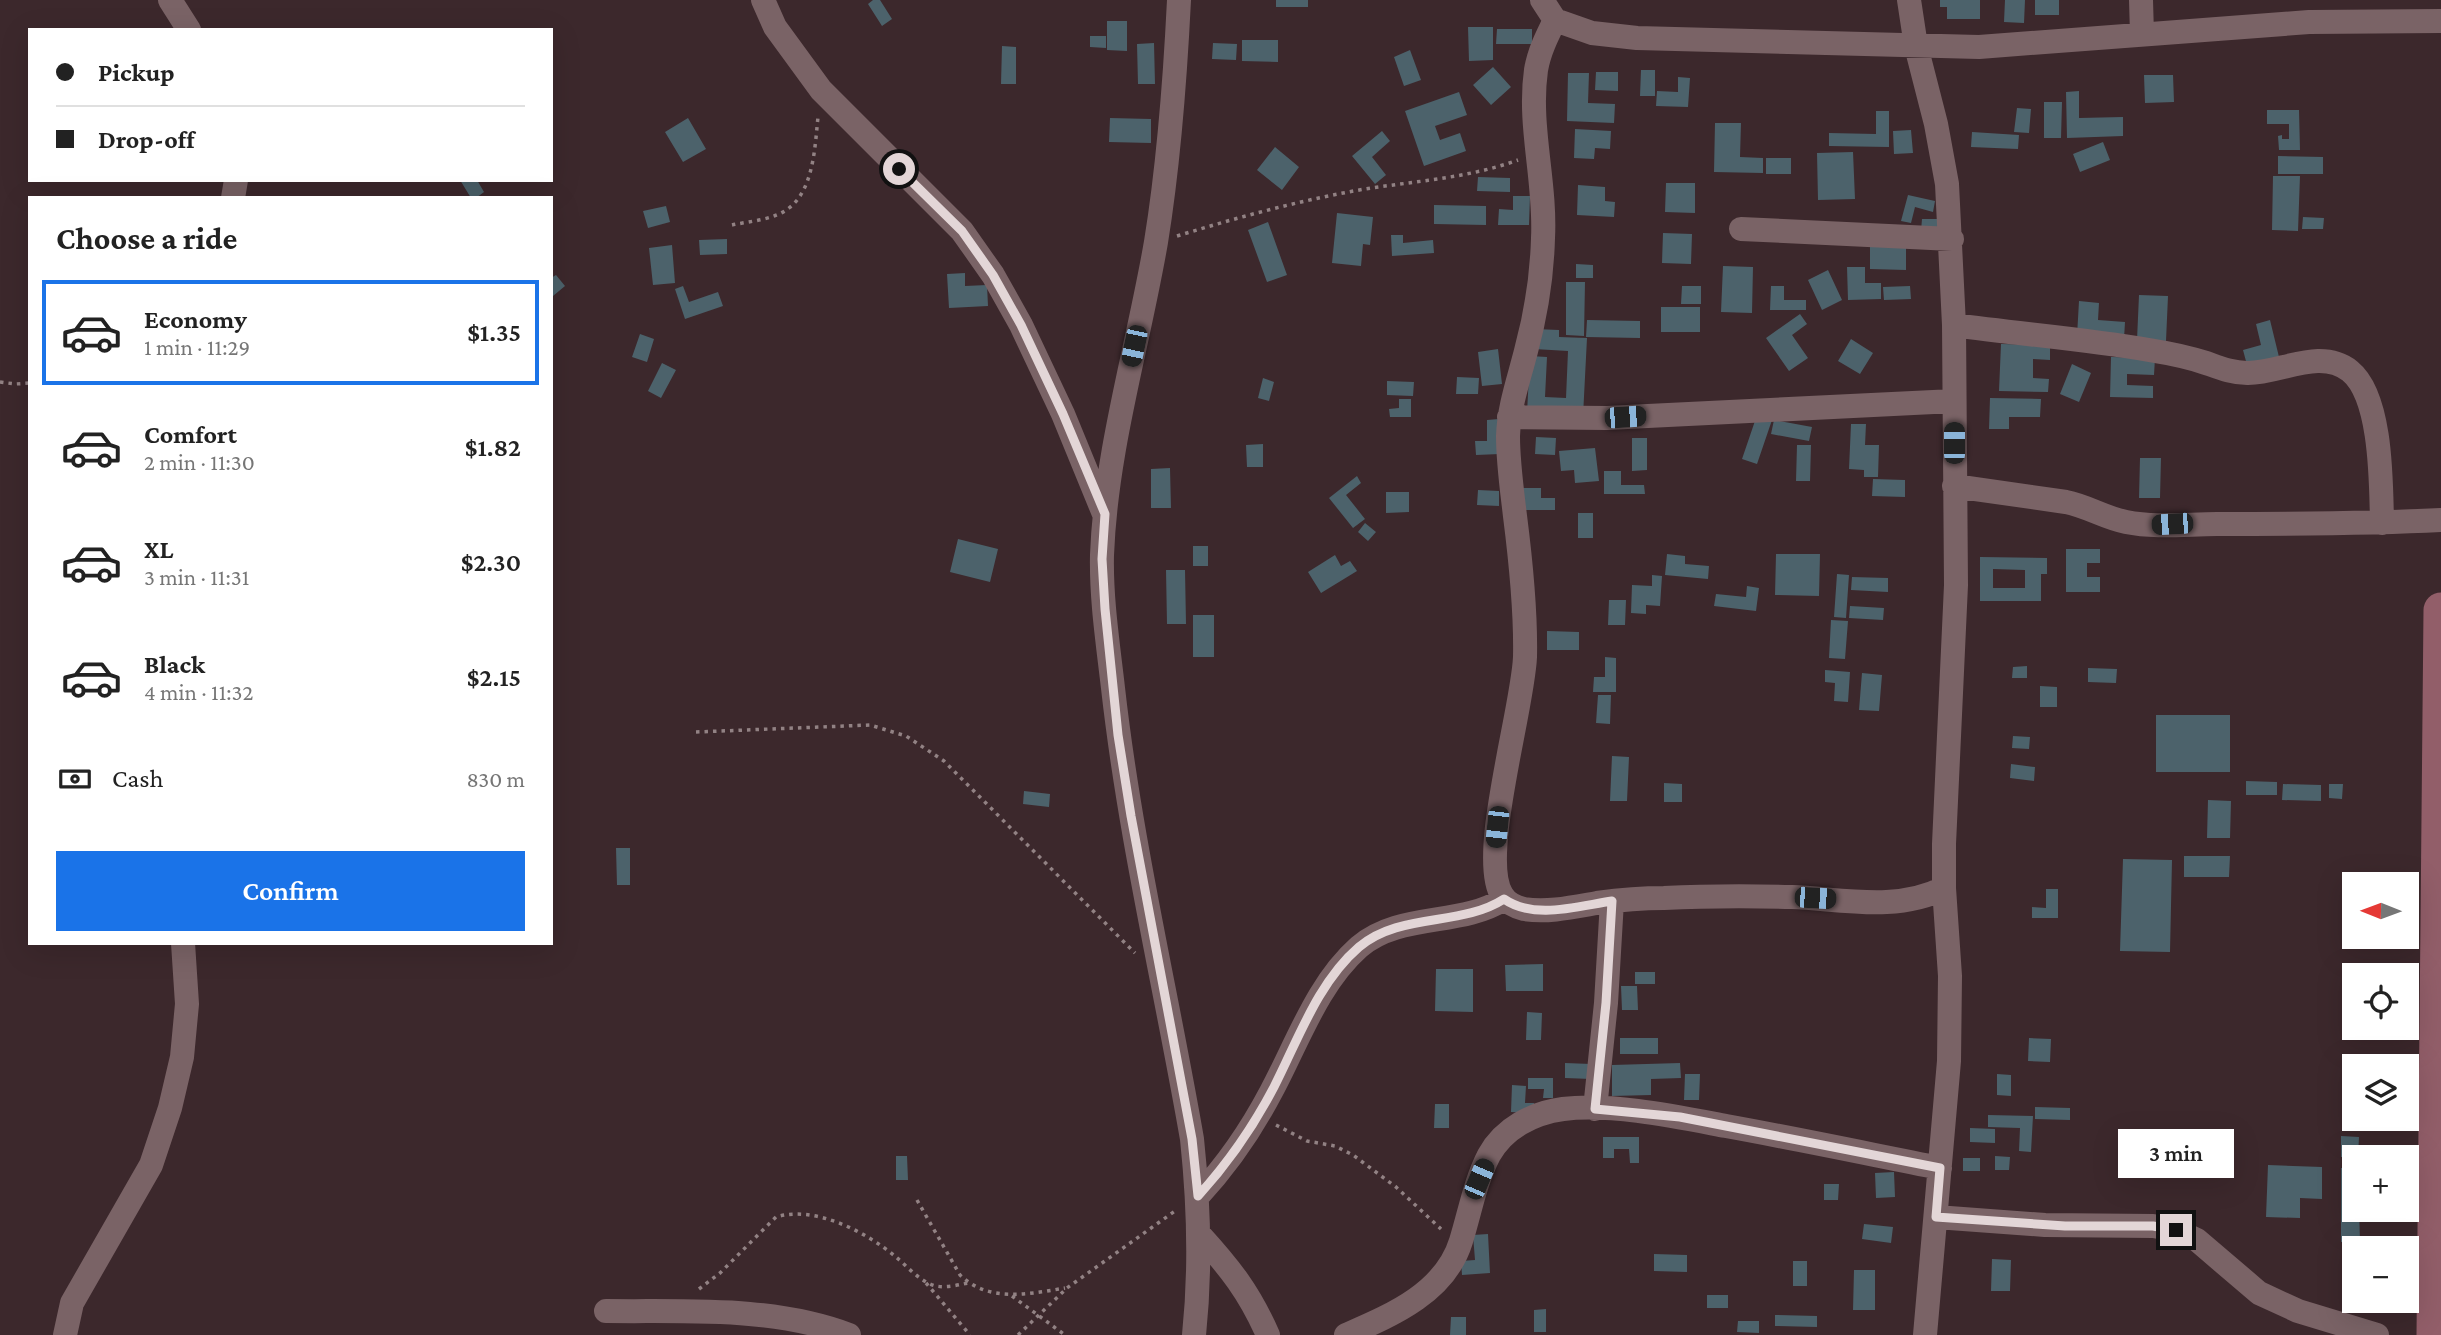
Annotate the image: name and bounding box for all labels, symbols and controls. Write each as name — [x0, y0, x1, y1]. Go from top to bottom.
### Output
text: Pickup — [98, 58, 175, 87]
text: Drop-off — [98, 125, 195, 154]
route start — [883, 153, 915, 185]
text: Choose a ride — [56, 220, 237, 256]
icon: car — [60, 301, 123, 364]
text: Economy — [144, 305, 247, 334]
text: $1.35 — [467, 318, 521, 347]
car — [1120, 323, 1149, 369]
text: 1 min · 11:29 — [144, 334, 250, 360]
car — [1604, 405, 1647, 429]
icon: car — [60, 416, 123, 479]
text: Comfort — [144, 420, 237, 449]
car — [1944, 422, 1965, 464]
text: $1.82 — [465, 433, 521, 462]
text: 2 min · 11:30 — [144, 449, 255, 475]
car — [2151, 512, 2194, 536]
icon: car — [60, 531, 123, 594]
text: XL — [144, 535, 173, 564]
text: $2.30 — [461, 548, 521, 577]
text: 3 min · 11:31 — [144, 564, 249, 590]
icon: car — [60, 646, 123, 709]
text: Black — [144, 650, 205, 679]
text: $2.15 — [467, 663, 521, 692]
text: 4 min · 11:32 — [144, 679, 253, 705]
icon: cash — [56, 760, 94, 798]
text: Cash — [112, 764, 163, 793]
text: 830 m — [466, 766, 525, 792]
car — [1485, 805, 1510, 849]
button: Confirm — [56, 851, 525, 931]
north arrow — [2342, 872, 2418, 948]
map controls — [2342, 872, 2419, 1313]
car — [1794, 886, 1837, 910]
button: locate — [2342, 963, 2419, 1040]
button: layers — [2342, 1054, 2419, 1131]
callout: 3 min — [2118, 1128, 2234, 1178]
text: 3 min — [2149, 1140, 2203, 1166]
button: + — [2342, 1145, 2419, 1222]
car — [1462, 1156, 1497, 1202]
route end — [2160, 1214, 2192, 1246]
button: − — [2342, 1236, 2419, 1313]

